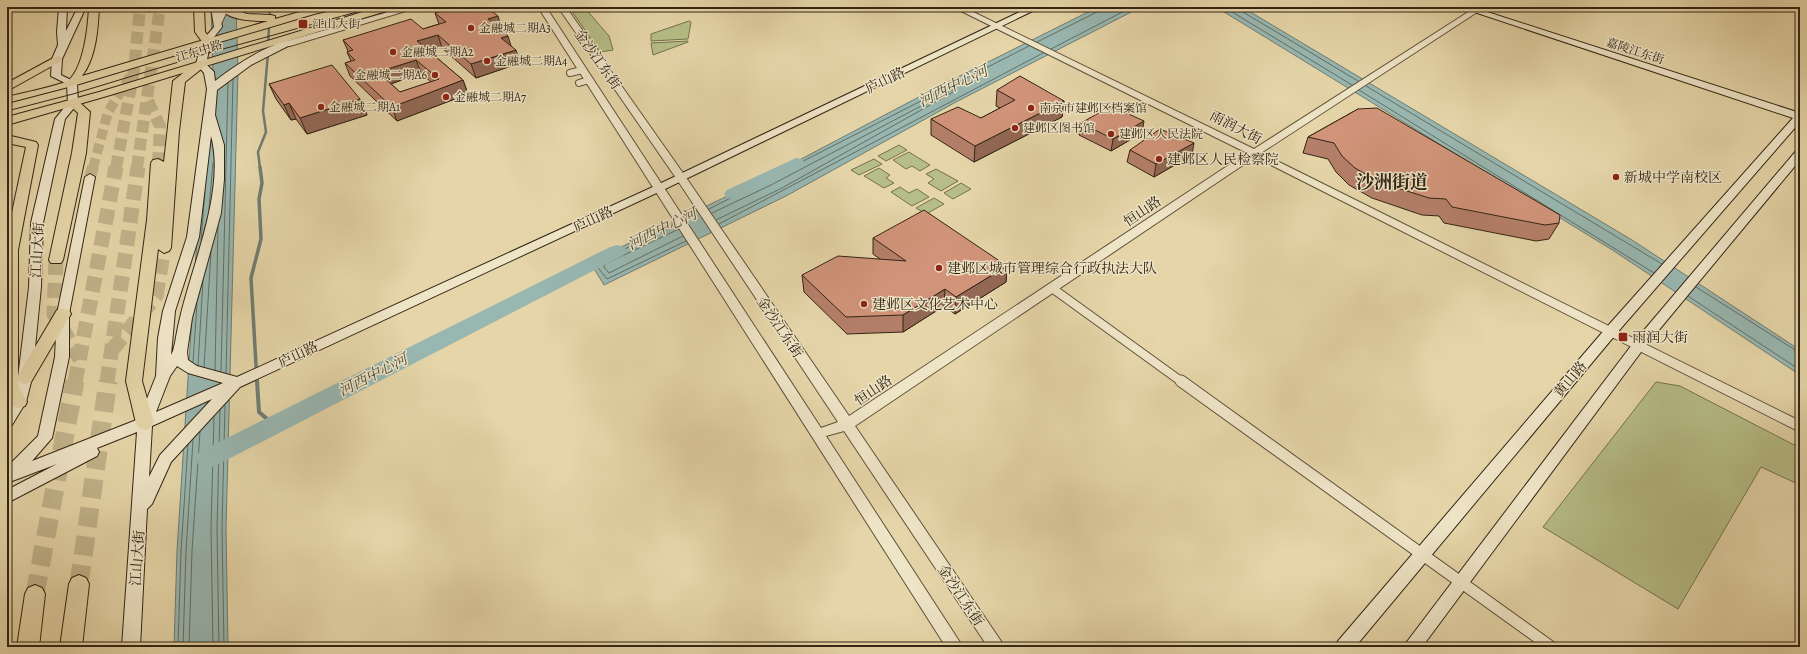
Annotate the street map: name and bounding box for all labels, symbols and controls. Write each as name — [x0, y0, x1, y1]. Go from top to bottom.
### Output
place label: 江山大街 — [312, 16, 361, 32]
marker: 江山大街 — [297, 18, 309, 30]
place label: 金融城二期A3 — [479, 20, 551, 36]
marker: 金融城二期A3 — [466, 23, 476, 33]
street label: 金沙江东街 — [570, 25, 625, 93]
street label: 嘉陵江东街 — [1604, 34, 1667, 68]
street label: 江东中路 — [174, 36, 224, 66]
place label: 金融城二期A2 — [401, 44, 474, 60]
marker: 金融城二期A2 — [388, 47, 398, 57]
place label: 金融城二期A4 — [495, 53, 568, 69]
marker: 金融城二期A4 — [482, 56, 492, 66]
water label: 河西中心河 — [915, 59, 994, 111]
street label: 庐山路 — [862, 63, 908, 98]
place label: 金融城二期A6 — [354, 67, 427, 83]
marker: 金融城二期A6 — [430, 70, 440, 80]
place label: 金融城二期A7 — [454, 89, 527, 105]
marker: 金融城二期A7 — [441, 92, 451, 102]
place label: 金融城二期A1 — [329, 99, 400, 115]
place label: 南京市建邺区档案馆 — [1039, 100, 1147, 116]
marker: 金融城二期A1 — [316, 102, 326, 112]
marker: 南京市建邺区档案馆 — [1026, 103, 1036, 113]
street label: 雨润大街 — [1207, 106, 1265, 149]
place label: 建邺区图书馆 — [1023, 120, 1095, 136]
marker: 建邺区图书馆 — [1010, 123, 1020, 133]
place label: 建邺区人民法院 — [1119, 126, 1203, 142]
marker: 建邺区人民法院 — [1106, 129, 1116, 139]
place label: 建邺区人民检察院 — [1167, 150, 1279, 169]
marker: 建邺区人民检察院 — [1154, 154, 1164, 164]
place label: 新城中学南校区 — [1624, 168, 1722, 187]
district label: 沙洲街道 — [1356, 170, 1428, 194]
marker: 新城中学南校区 — [1611, 172, 1621, 182]
street label: 恒山路 — [1120, 192, 1165, 231]
street label: 庐山路 — [570, 202, 616, 237]
water label: 河西中心河 — [624, 202, 703, 254]
street label: 江山大街 — [27, 222, 48, 278]
place label: 建邺区城市管理综合行政执法大队 — [947, 259, 1157, 278]
marker: 建邺区城市管理综合行政执法大队 — [934, 263, 944, 273]
street label: 金沙江东街 — [752, 293, 807, 362]
place label: 建邺区文化艺术中心 — [872, 295, 998, 314]
marker: 建邺区文化艺术中心 — [859, 299, 869, 309]
place label: 雨润大街 — [1632, 328, 1688, 347]
marker: 雨润大街 — [1617, 331, 1629, 343]
street label: 庐山路 — [275, 337, 321, 372]
water label: 河西中心河 — [335, 348, 414, 401]
street label: 黄山路 — [1550, 357, 1591, 402]
street label: 恒山路 — [851, 371, 896, 410]
street label: 江山大街 — [126, 529, 149, 587]
street label: 金沙江东街 — [933, 561, 988, 630]

